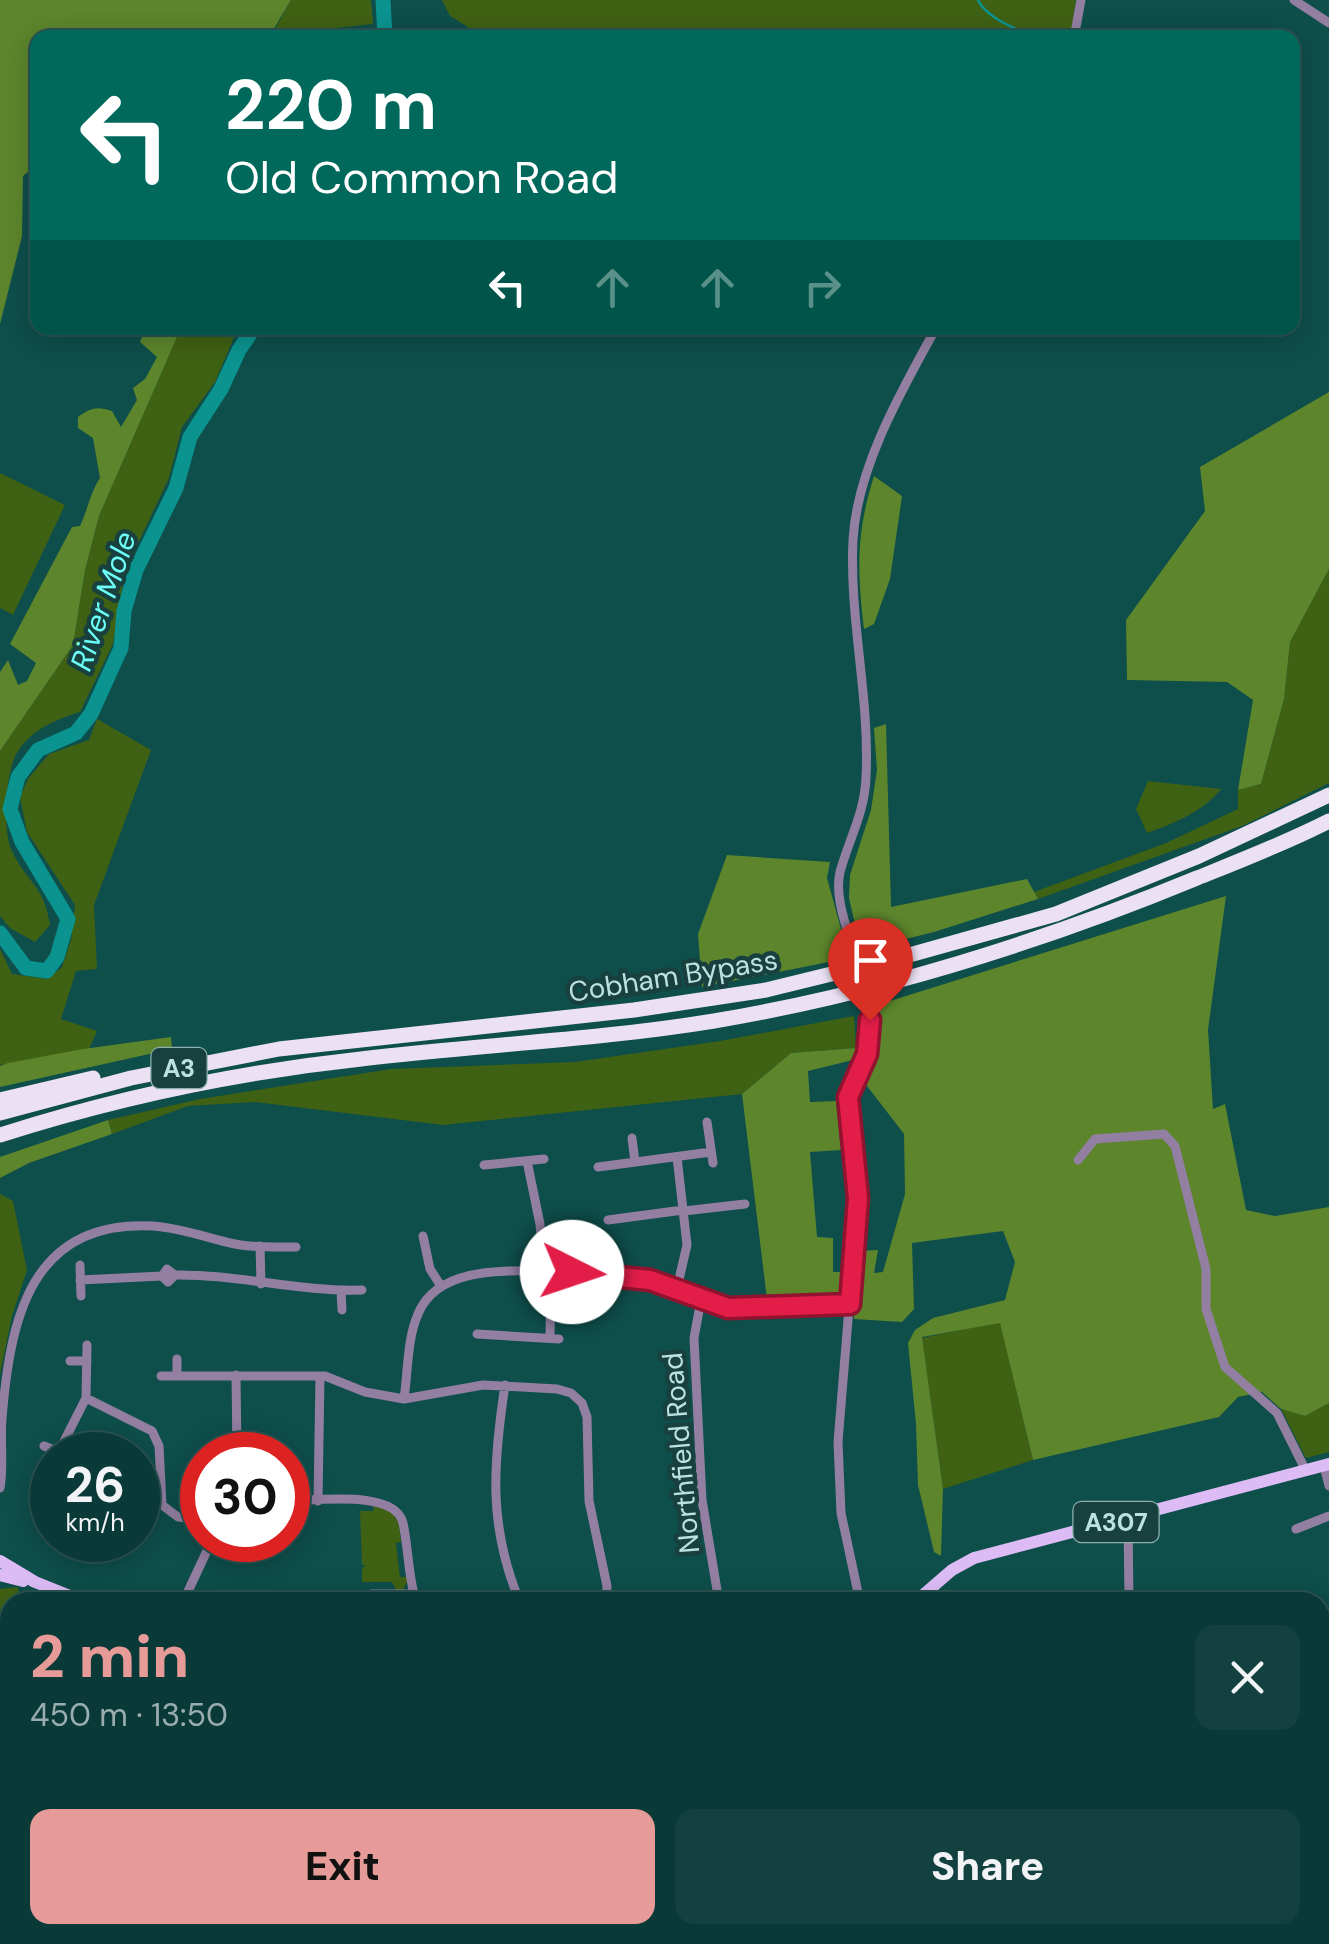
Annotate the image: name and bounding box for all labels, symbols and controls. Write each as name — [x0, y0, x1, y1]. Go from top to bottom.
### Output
text: 220 m — [225, 60, 437, 151]
icon: left — [60, 70, 190, 200]
text: Old Common Road — [225, 148, 618, 207]
icon: left — [480, 260, 535, 315]
icon: ahead — [585, 260, 640, 315]
icon: ahead — [690, 260, 745, 315]
icon: right — [795, 260, 850, 315]
water label: River Mole — [61, 526, 145, 676]
pin — [828, 918, 913, 1021]
icon: arrive — [843, 933, 898, 988]
street label: Cobham Bypass — [566, 941, 780, 1011]
road number: A3 — [152, 1048, 206, 1088]
position arrow — [520, 1220, 624, 1324]
street label: Northfield Road — [654, 1351, 708, 1555]
speed limit sign: 30 — [180, 1432, 310, 1562]
text: 26 — [65, 1452, 125, 1518]
road number: A307 — [1074, 1502, 1158, 1542]
text: km/h — [65, 1506, 125, 1539]
text: 2 min — [30, 1617, 189, 1696]
button: close — [1195, 1625, 1300, 1730]
text: 450 m · 13:50 — [30, 1694, 228, 1736]
button: Exit — [30, 1809, 655, 1924]
button: Share — [675, 1809, 1300, 1924]

